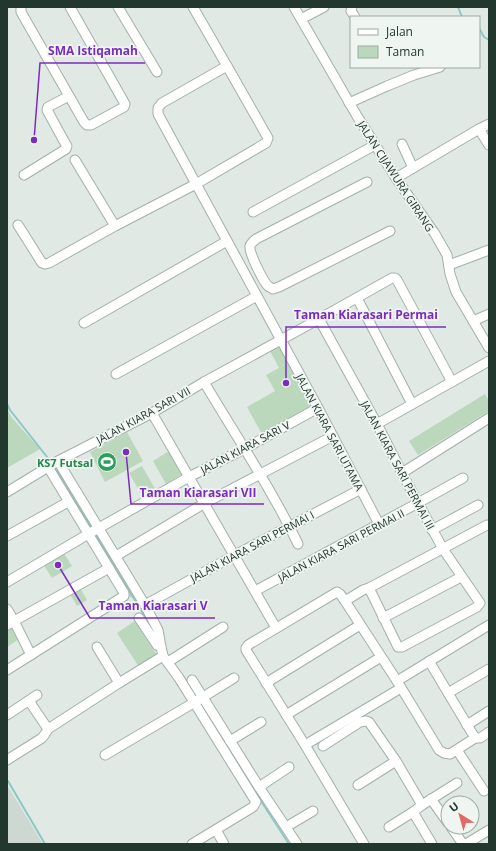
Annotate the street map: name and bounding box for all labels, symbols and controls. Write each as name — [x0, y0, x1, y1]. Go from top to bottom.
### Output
legend — [350, 16, 480, 68]
text: Jalan — [385, 23, 413, 40]
callout: SMA Istiqamah — [40, 39, 145, 63]
text: SMA Istiqamah — [48, 42, 138, 59]
text: Taman — [386, 43, 424, 60]
street label: JALAN CIJAWURA GIRANG — [354, 117, 438, 234]
callout: Taman Kiarasari Permai — [286, 303, 446, 327]
text: Taman Kiarasari Permai — [294, 306, 438, 323]
street label: JALAN KIARA SARI UTAMA — [292, 370, 367, 493]
street label: JALAN KIARA SARI VII — [92, 383, 193, 448]
street label: JALAN KIARA SARI PERMAI III — [357, 397, 439, 532]
street label: JALAN KIARA SARI V — [197, 417, 293, 477]
sports icon: KS7 Futsal — [96, 451, 118, 473]
place label: KS7 Futsal — [37, 455, 93, 470]
callout: Taman Kiarasari VII — [131, 480, 264, 504]
text: Taman Kiarasari VII — [140, 484, 257, 501]
street label: JALAN KIARA SARI PERMAI II — [274, 505, 407, 585]
street label: JALAN KIARA SARI PERMAI I — [187, 507, 317, 586]
callout: Taman Kiarasari V — [90, 594, 215, 618]
text: Taman Kiarasari V — [98, 597, 208, 614]
north arrow — [440, 795, 480, 835]
text: U — [446, 798, 462, 815]

